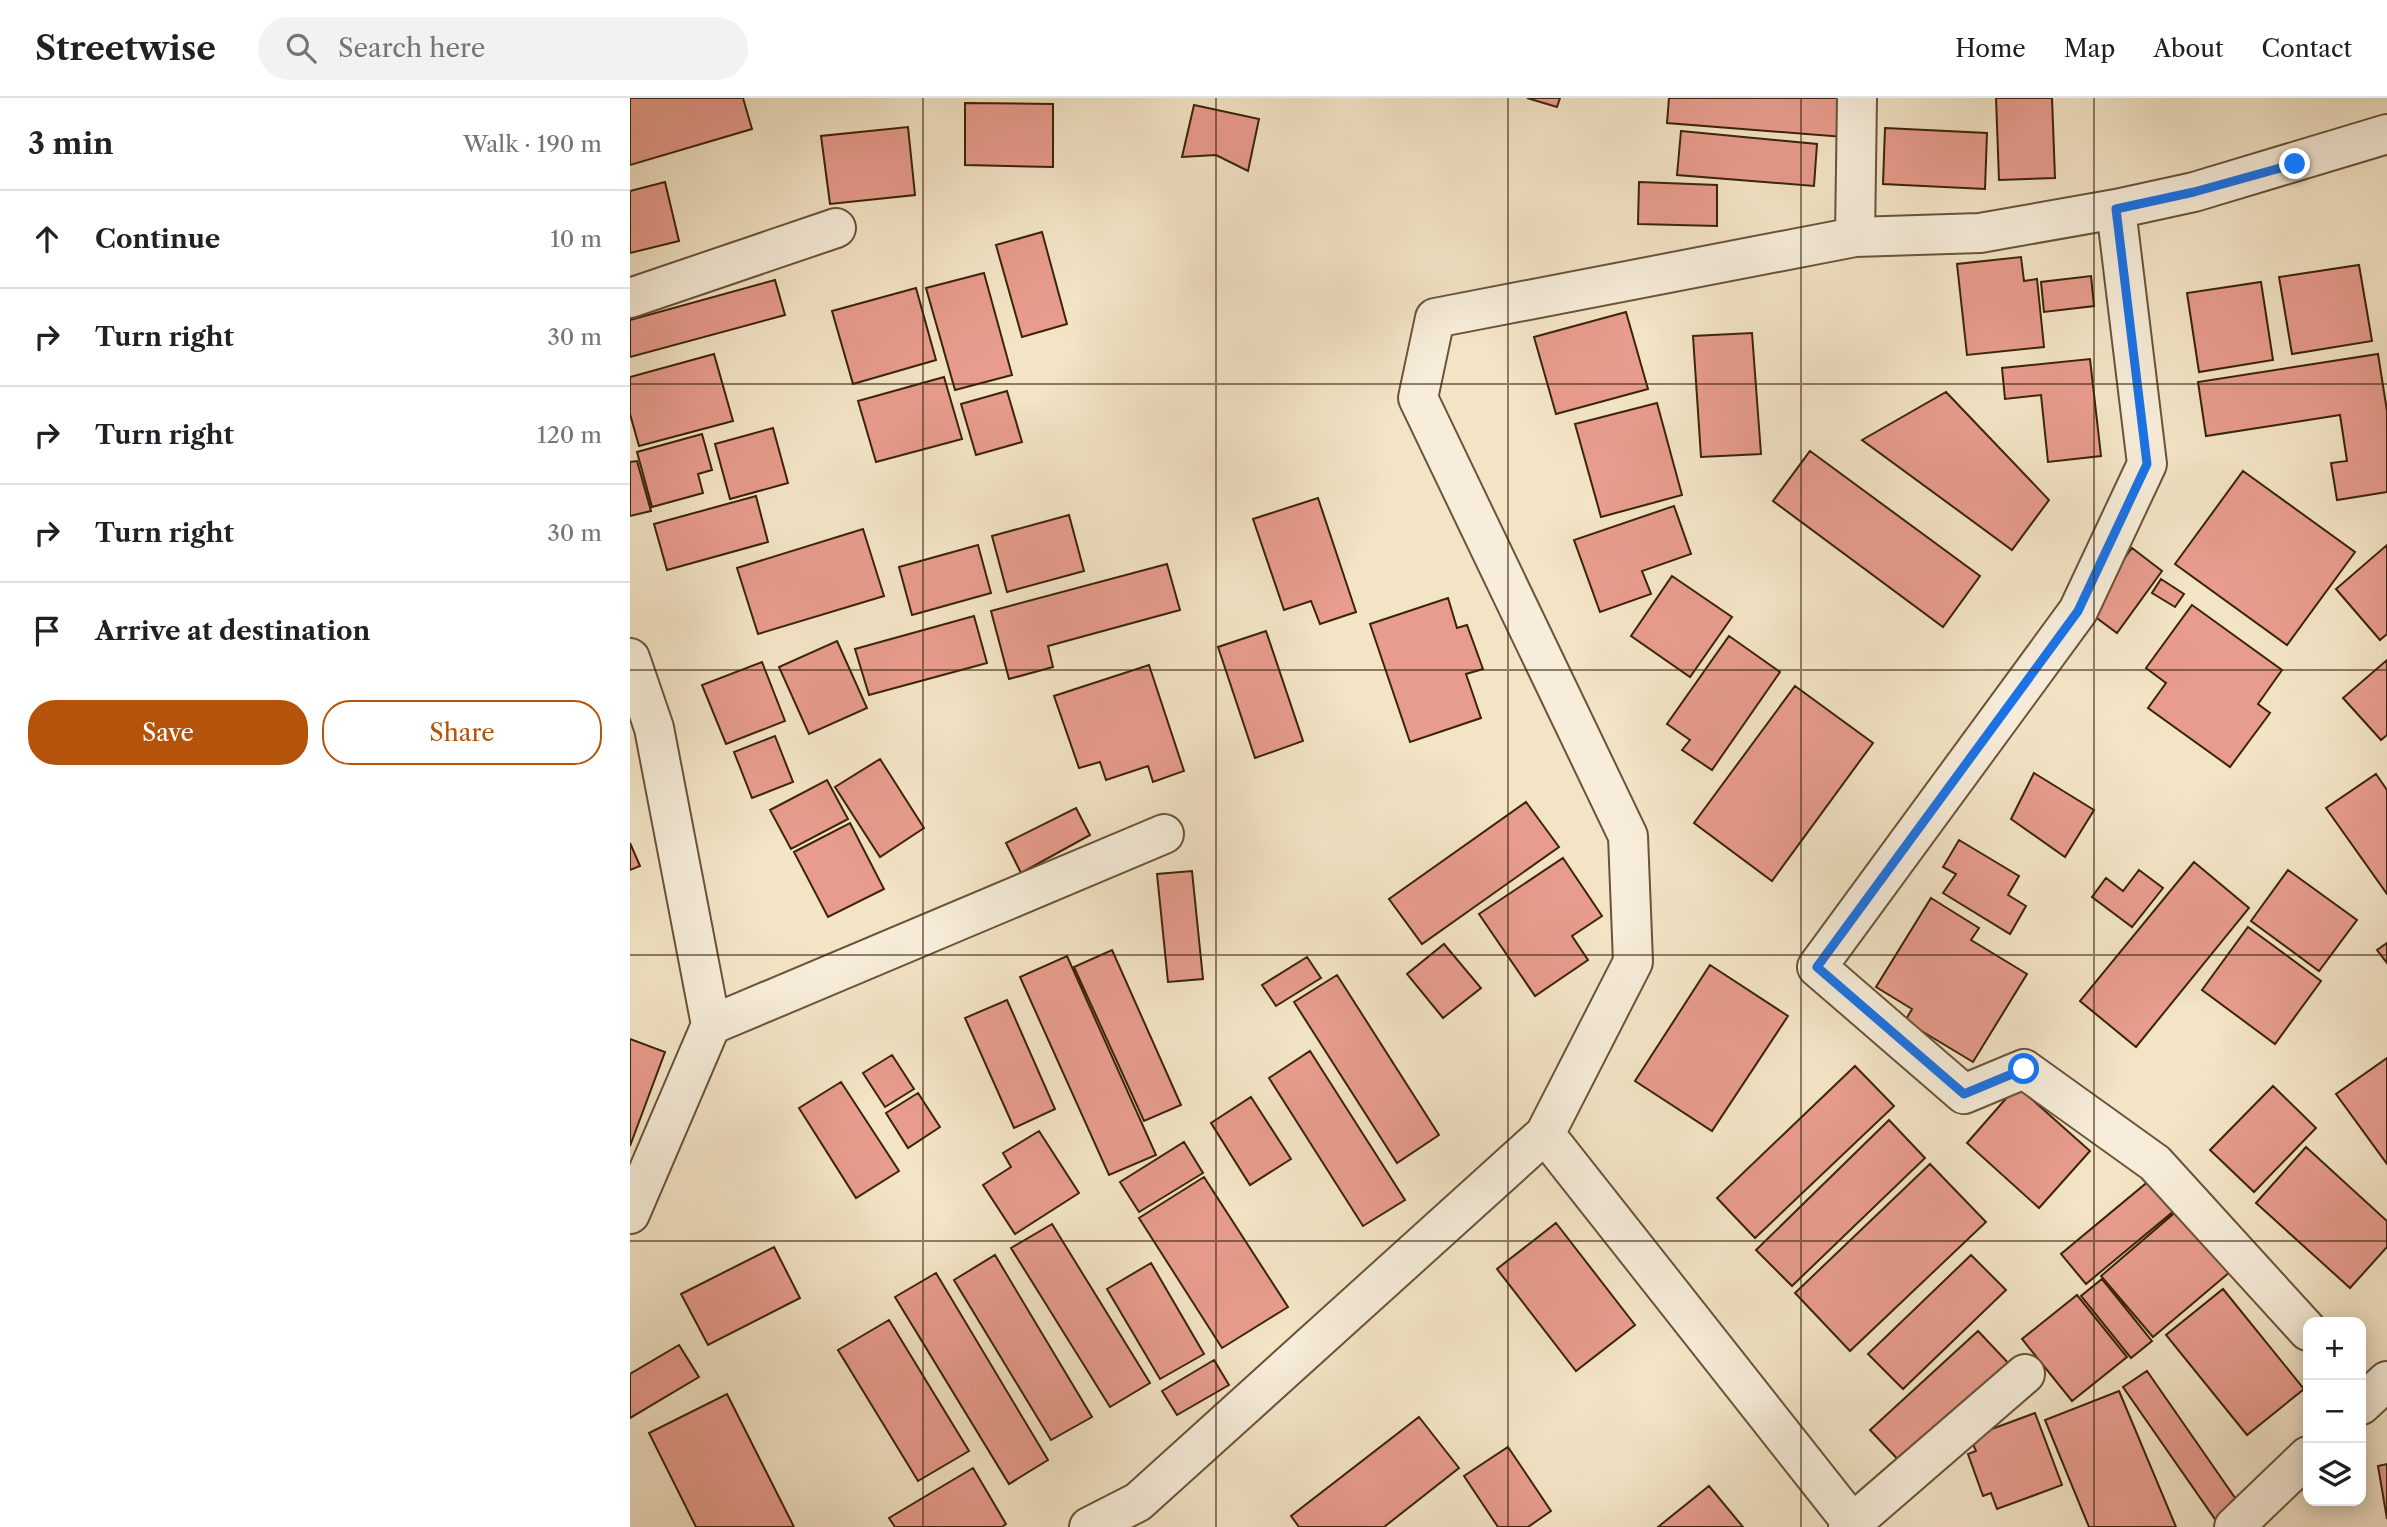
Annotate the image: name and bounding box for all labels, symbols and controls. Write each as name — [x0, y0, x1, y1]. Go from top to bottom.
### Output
search box — [258, 17, 748, 80]
text: Streetwise — [35, 28, 216, 69]
icon: search — [282, 29, 320, 67]
text: Search here — [338, 32, 485, 64]
text: Home — [1955, 34, 2026, 63]
text: Map — [2064, 34, 2115, 63]
text: About — [2153, 34, 2224, 63]
text: Contact — [2262, 34, 2352, 63]
text: 3 min — [28, 125, 114, 162]
text: Walk · 190 m — [463, 130, 602, 158]
route end — [2279, 148, 2310, 179]
icon: ahead — [28, 220, 66, 258]
text: Continue — [95, 223, 220, 255]
text: 10 m — [550, 225, 602, 253]
icon: right — [28, 318, 66, 356]
text: Turn right — [95, 321, 234, 353]
text: 30 m — [547, 323, 602, 351]
icon: right — [28, 416, 66, 454]
text: Turn right — [95, 419, 234, 451]
text: 120 m — [537, 421, 602, 449]
icon: right — [28, 514, 66, 552]
text: Turn right — [95, 517, 234, 549]
text: 30 m — [547, 519, 602, 547]
icon: arrive — [28, 612, 66, 650]
text: Arrive at destination — [95, 615, 370, 647]
button: Save — [28, 700, 308, 765]
button: Share — [322, 700, 602, 765]
route start — [2008, 1053, 2039, 1084]
map controls — [2303, 1317, 2366, 1506]
button: + — [2303, 1317, 2366, 1380]
button: − — [2303, 1380, 2366, 1443]
button: layers — [2303, 1443, 2366, 1506]

